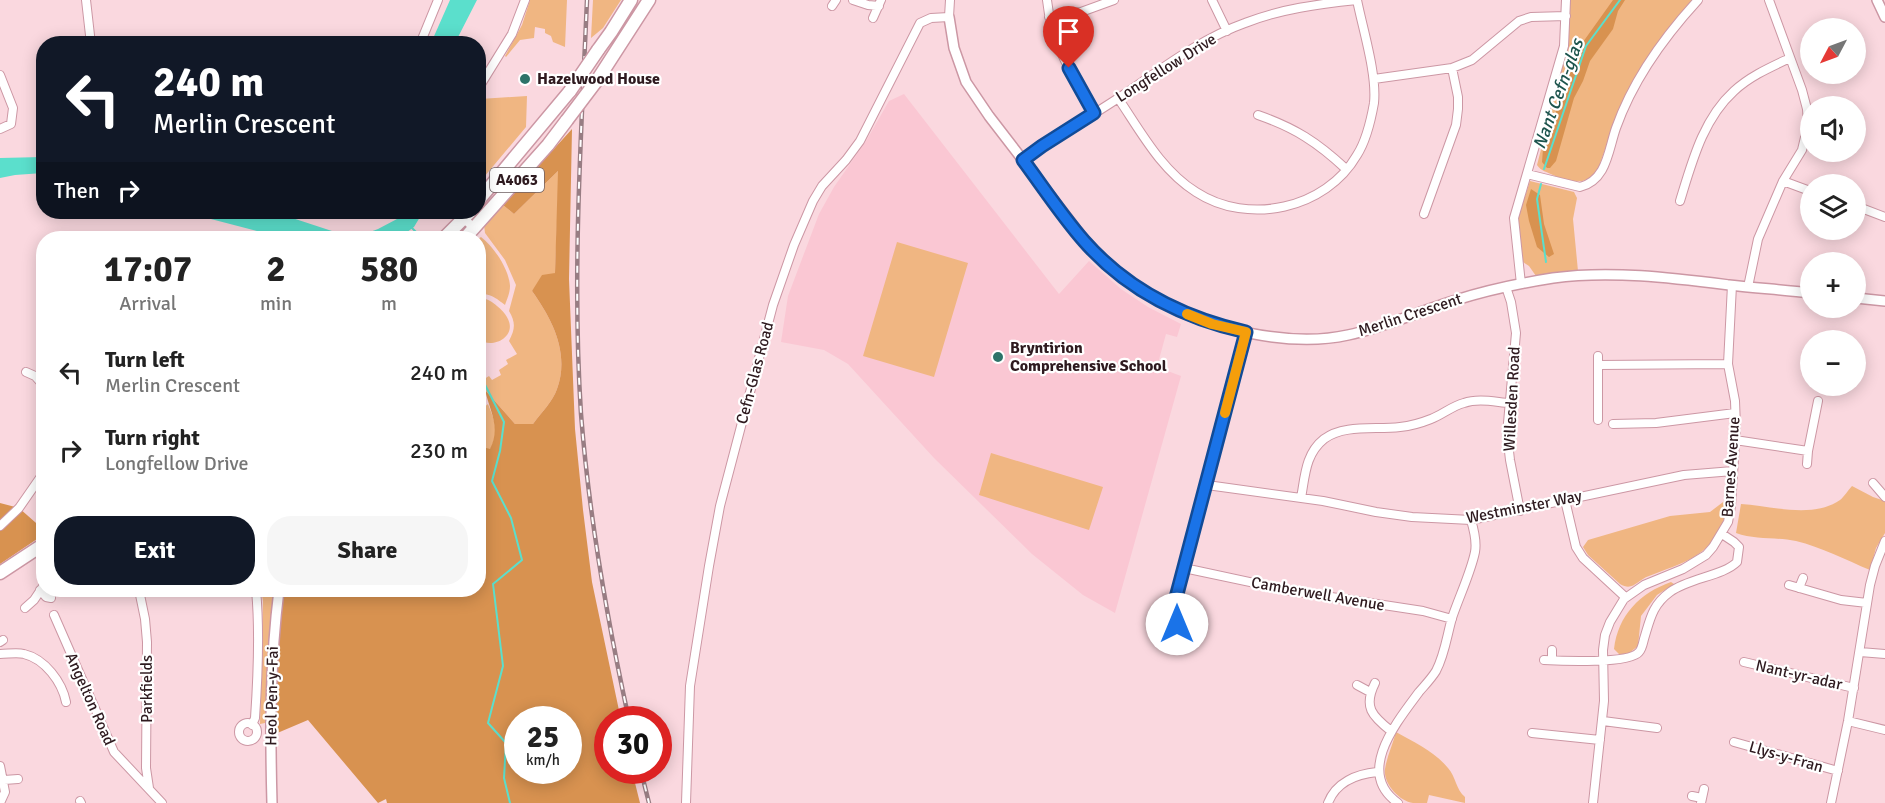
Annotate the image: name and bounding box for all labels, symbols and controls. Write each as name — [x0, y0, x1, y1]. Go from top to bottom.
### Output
pin — [1043, 6, 1094, 68]
icon: arrive — [1052, 15, 1085, 48]
north arrow — [1800, 18, 1866, 84]
map controls — [1800, 18, 1866, 396]
street label: Longfellow Drive — [1112, 29, 1220, 107]
water label: Nant Cefn-glas — [1528, 34, 1589, 152]
text: 240 m — [153, 57, 264, 108]
icon: left — [54, 60, 132, 138]
place label: Hazelwood House — [537, 69, 660, 89]
marker: Hazelwood House — [518, 72, 532, 86]
button: sound — [1800, 96, 1866, 162]
text: Merlin Crescent — [153, 108, 335, 141]
road number: A4063 — [490, 168, 544, 192]
icon: right — [112, 174, 145, 207]
button: layers — [1800, 174, 1866, 240]
text: Then — [54, 177, 100, 204]
text: 17:07 — [104, 247, 192, 292]
text: 2 — [266, 247, 286, 292]
text: 580 — [360, 247, 418, 292]
button: + — [1800, 252, 1866, 318]
street label: Merlin Crescent — [1356, 289, 1465, 341]
text: Arrival — [119, 291, 177, 316]
text: min — [260, 291, 292, 316]
text: m — [381, 291, 397, 316]
street label: Cefn-Glas Road — [732, 320, 778, 426]
button: − — [1800, 330, 1866, 396]
place label: Bryntirion Comprehensive School — [1010, 338, 1167, 376]
text: Turn left — [105, 346, 185, 373]
street label: Willesden Road — [1499, 346, 1525, 452]
marker: Bryntirion Comprehensive School — [991, 350, 1005, 364]
icon: left — [54, 356, 87, 389]
text: 240 m — [410, 359, 468, 386]
text: Merlin Crescent — [105, 373, 240, 398]
street label: Barnes Avenue — [1718, 416, 1744, 518]
text: Turn right — [105, 424, 200, 451]
icon: right — [54, 434, 87, 467]
text: 230 m — [410, 437, 468, 464]
text: Longfellow Drive — [105, 451, 248, 476]
street label: Westminster Way — [1464, 486, 1584, 528]
button: Exit — [54, 516, 255, 585]
button: Share — [267, 516, 468, 585]
street label: Camberwell Avenue — [1250, 572, 1386, 616]
position arrow — [1145, 592, 1209, 656]
street label: Heol Pen-y-Fai — [261, 646, 283, 746]
street label: Angelton Road — [61, 649, 119, 749]
street label: Parkfields — [137, 655, 157, 723]
street label: Nant-yr-adar — [1754, 655, 1844, 695]
speed limit sign: 30 — [594, 706, 672, 784]
text: 25 — [527, 719, 559, 756]
street label: Llys-y-Fran — [1746, 737, 1826, 777]
text: km/h — [526, 751, 560, 769]

